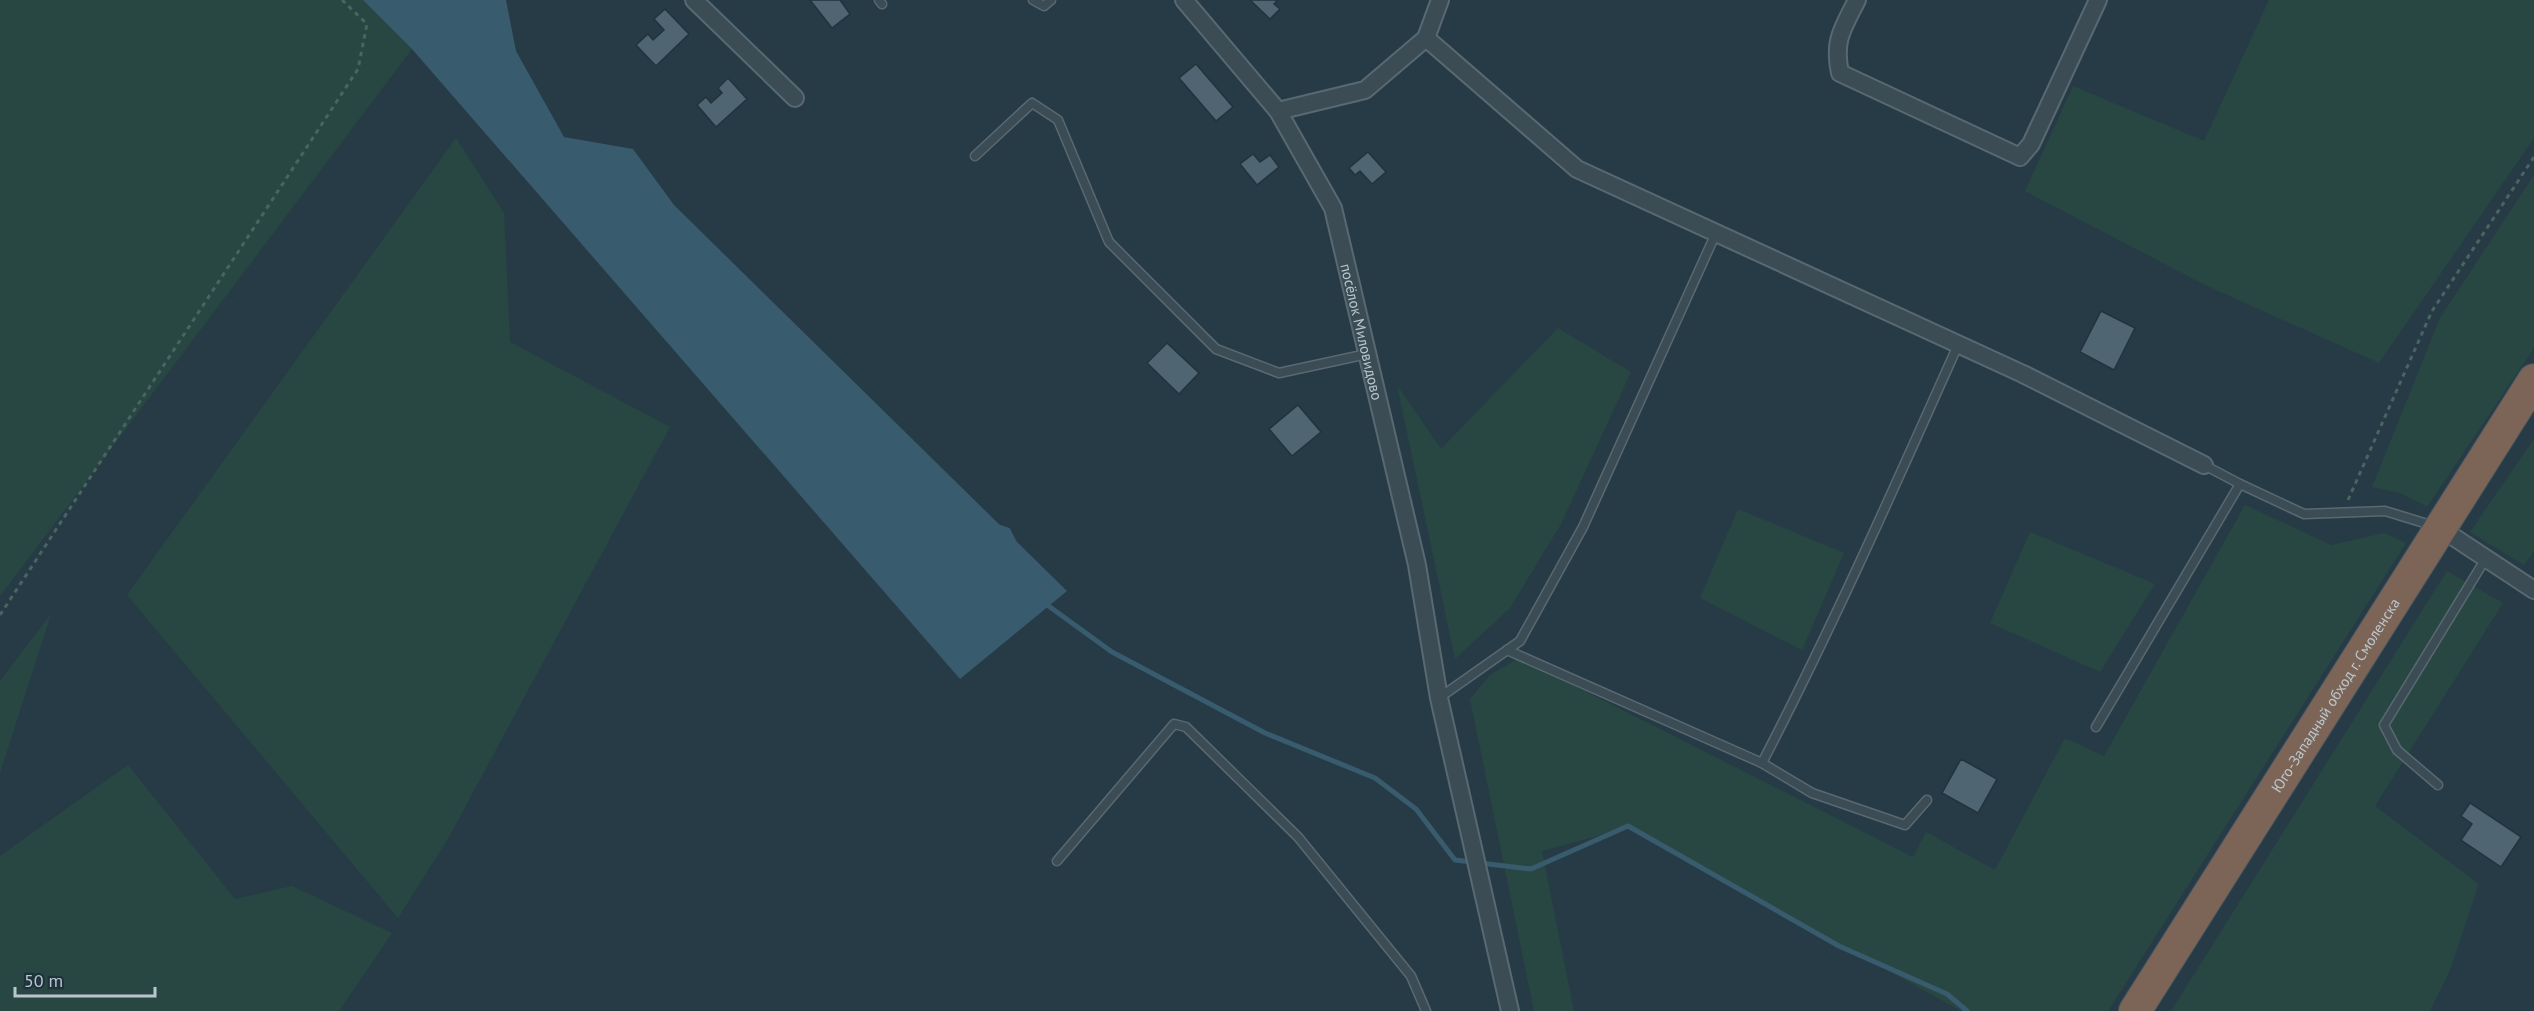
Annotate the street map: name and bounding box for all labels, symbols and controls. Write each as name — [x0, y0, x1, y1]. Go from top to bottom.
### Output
street label: посёлок Миловидово — [1337, 262, 1387, 402]
street label: Юго-Западный обход г. Смоленска — [2266, 594, 2403, 796]
scale bar — [15, 960, 154, 998]
text: 50 m — [24, 969, 63, 992]

